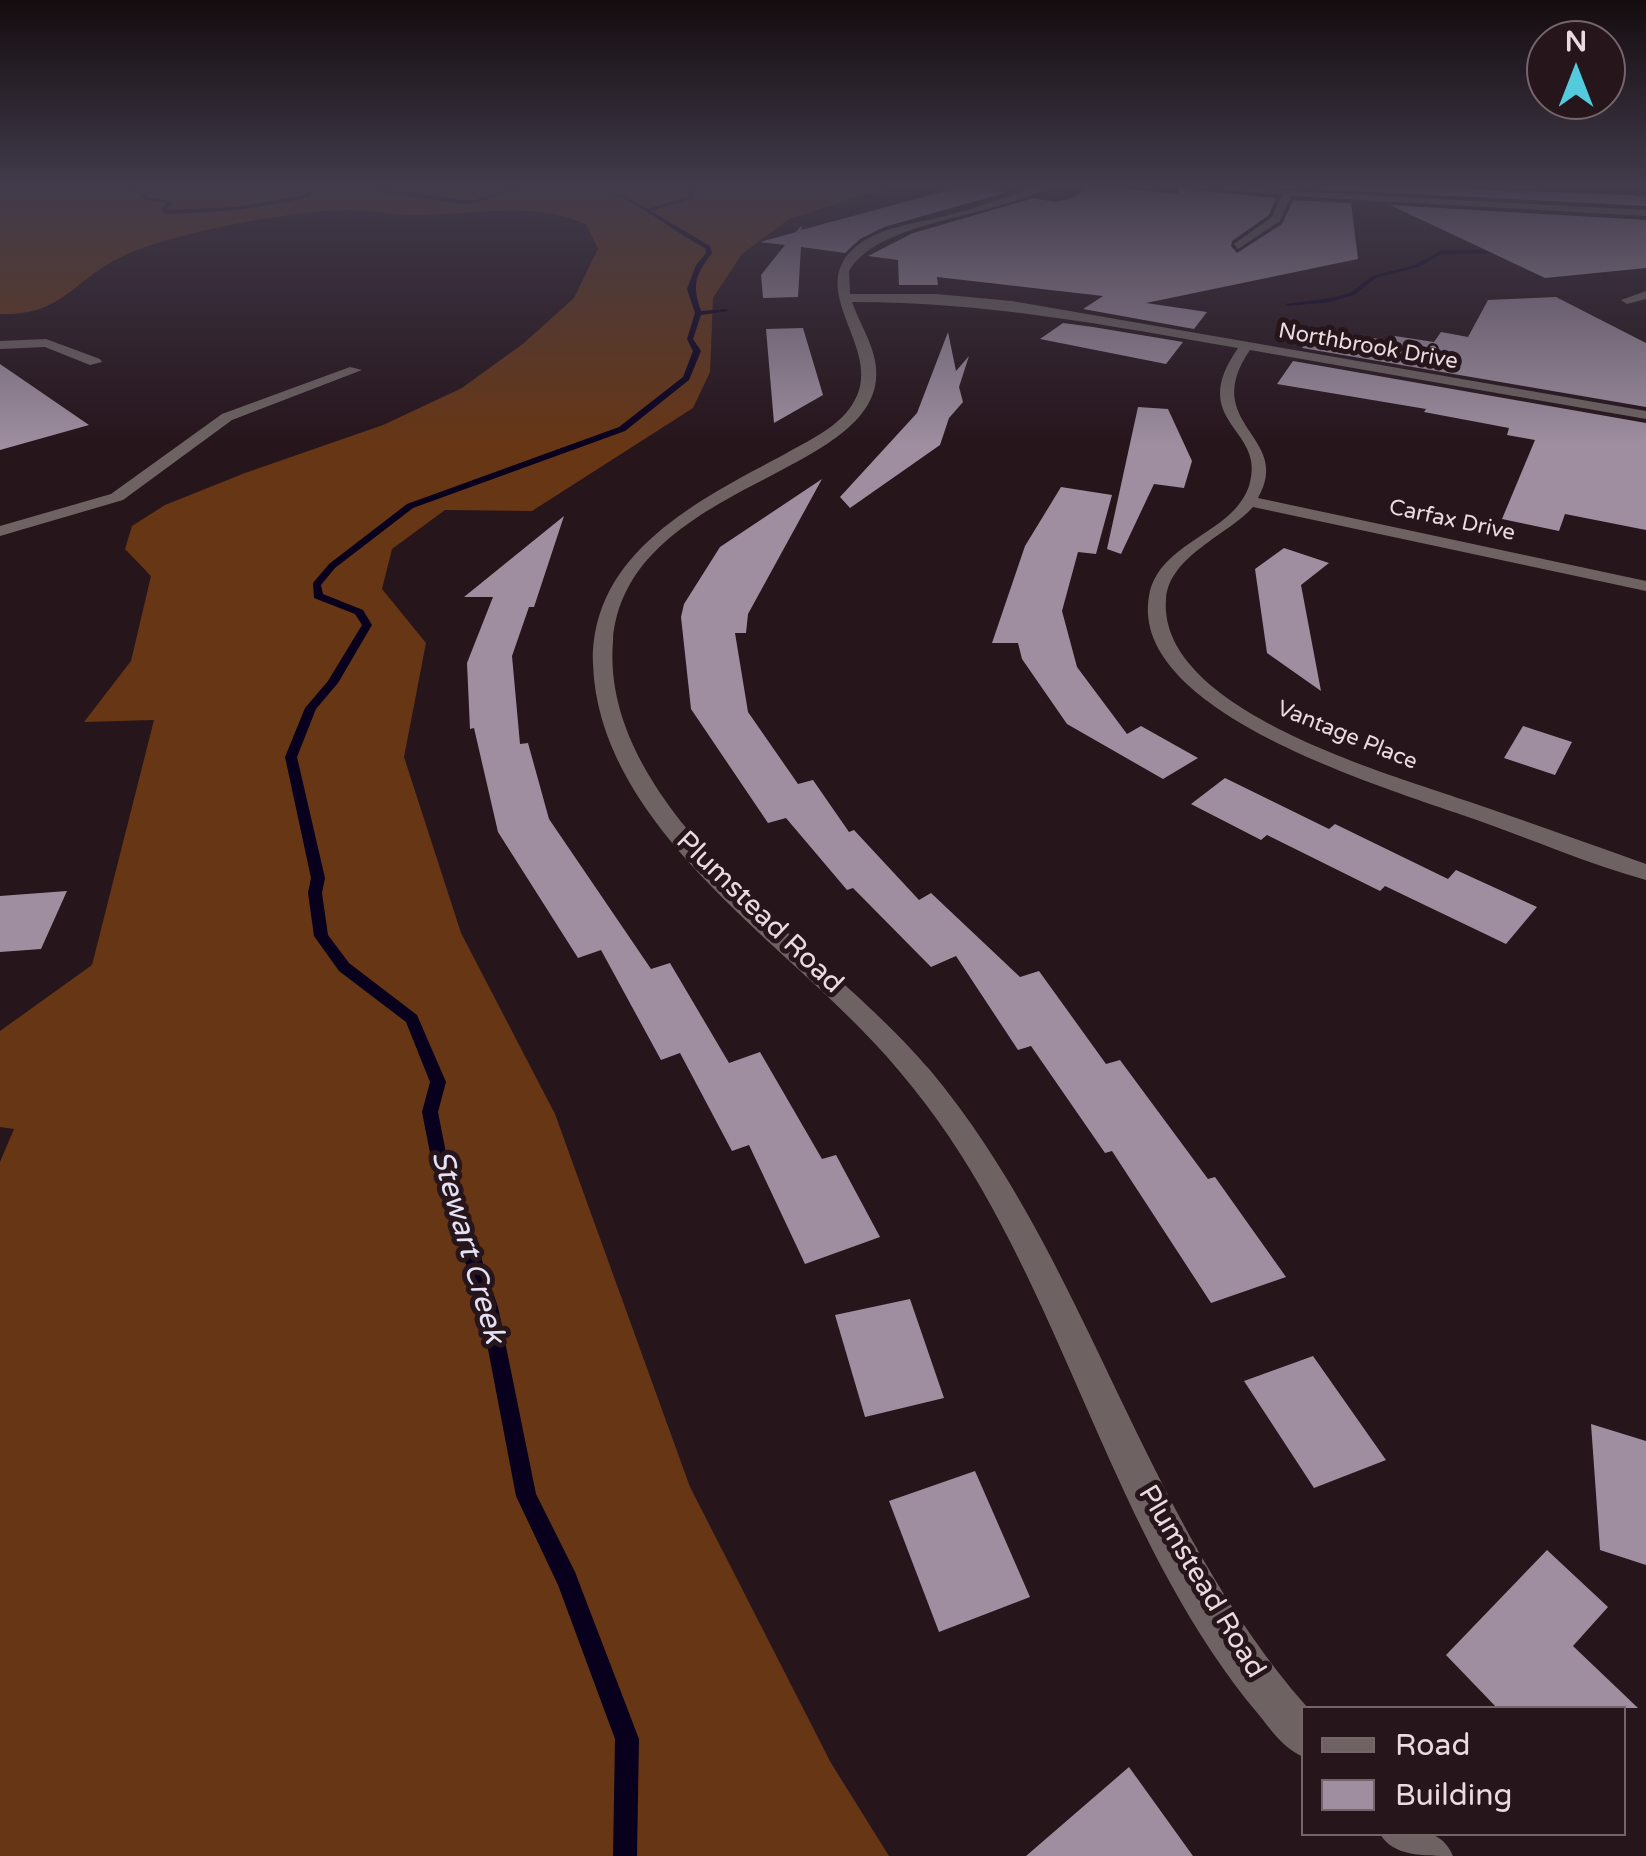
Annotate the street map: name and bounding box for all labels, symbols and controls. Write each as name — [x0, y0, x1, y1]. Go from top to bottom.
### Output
north arrow — [1526, 20, 1626, 120]
text: N — [1565, 25, 1587, 59]
street label: Northbrook Drive — [1276, 318, 1460, 376]
street label: Carfax Drive — [1387, 495, 1517, 547]
street label: Vantage Place — [1273, 696, 1421, 776]
street label: Plumstead Road — [669, 825, 849, 1001]
water label: Stewart Creek — [422, 1146, 512, 1348]
street label: Plumstead Road — [1130, 1479, 1272, 1685]
legend — [1301, 1706, 1626, 1836]
text: Road — [1395, 1727, 1470, 1764]
text: Building — [1395, 1777, 1512, 1814]

